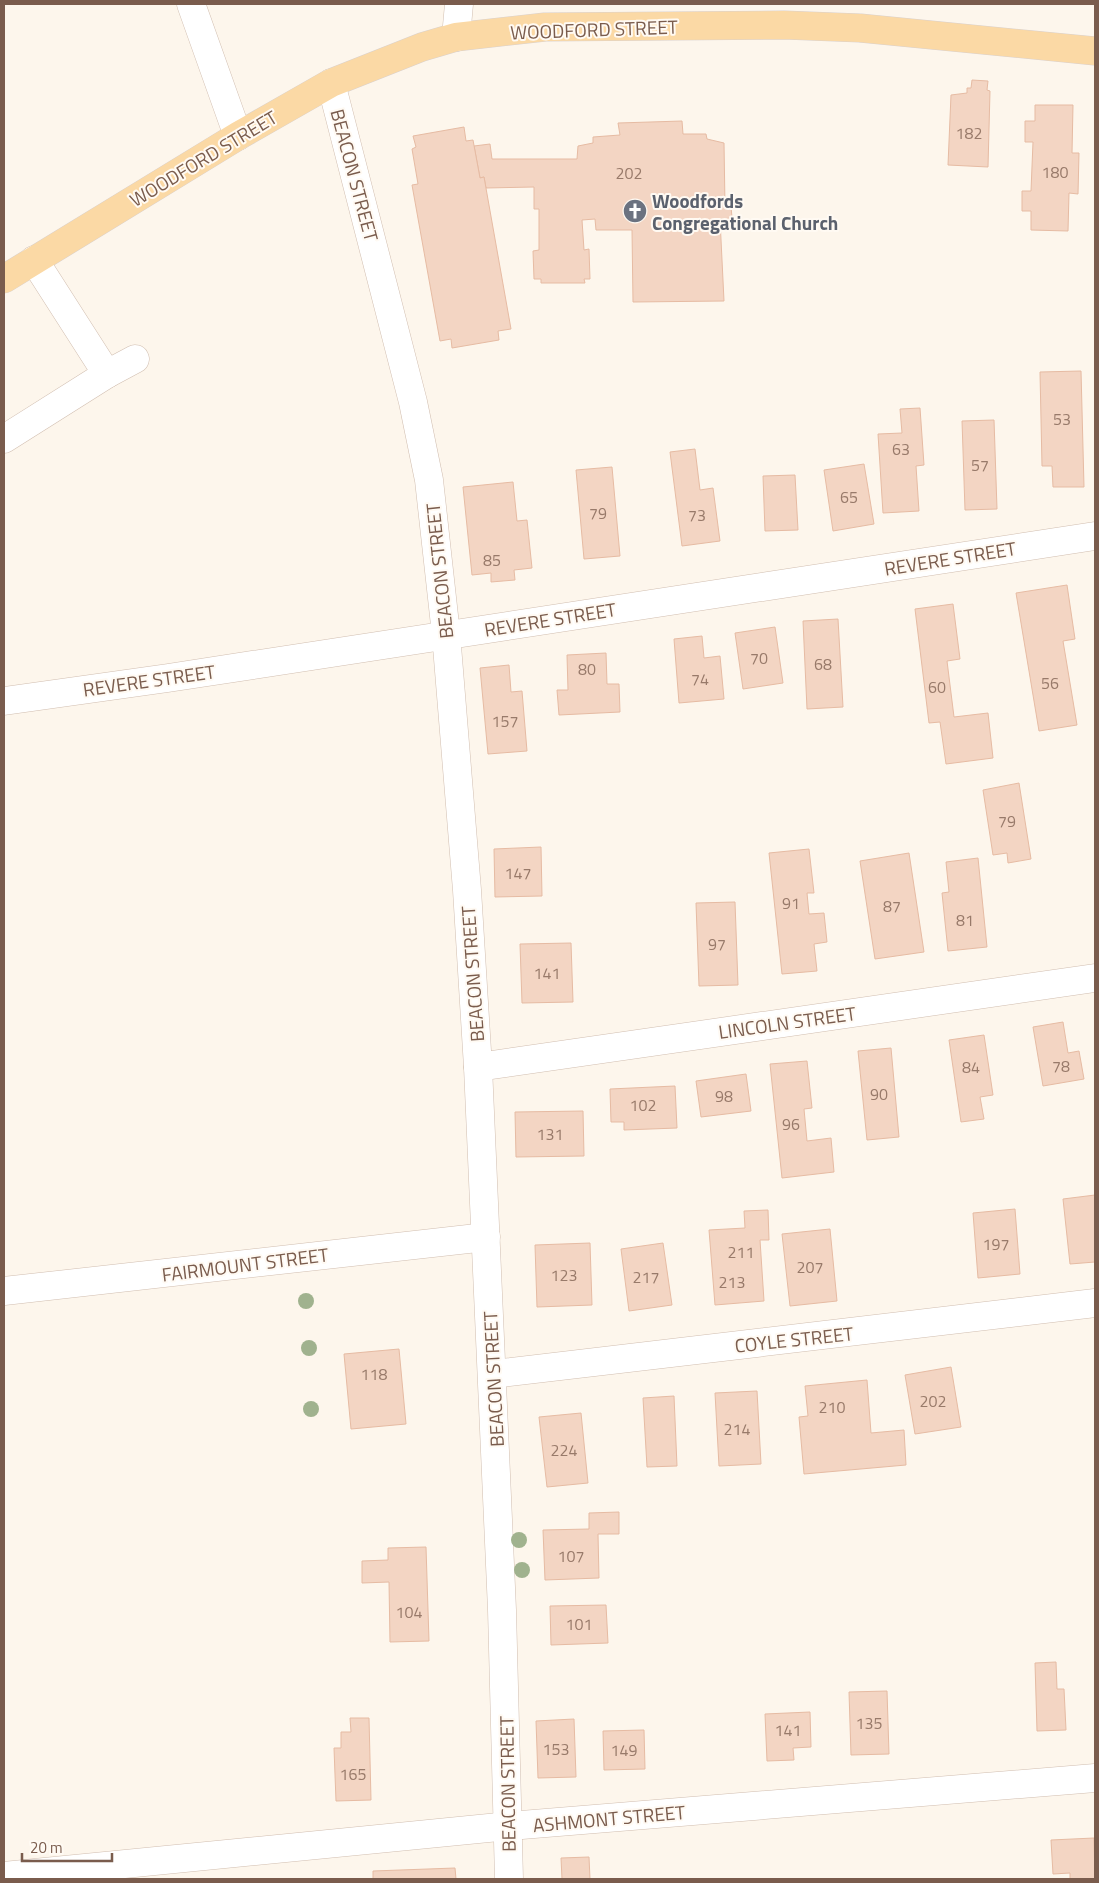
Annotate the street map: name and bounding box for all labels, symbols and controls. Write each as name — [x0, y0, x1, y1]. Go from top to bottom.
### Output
street label: WOODFORD STREET — [510, 12, 678, 46]
street label: WOODFORD STREET — [124, 102, 282, 214]
street label: BEACON STREET — [323, 106, 387, 244]
house number: 182 — [956, 121, 982, 145]
house number: 180 — [1042, 160, 1068, 184]
house number: 202 — [616, 161, 642, 185]
place label: Woodfords Congregational Church — [652, 186, 838, 237]
church icon: Woodfords Congregational Church — [622, 198, 648, 224]
house number: 53 — [1053, 407, 1071, 431]
house number: 63 — [892, 437, 910, 461]
house number: 57 — [971, 453, 989, 477]
house number: 65 — [840, 485, 858, 509]
house number: 79 — [589, 501, 607, 525]
street label: BEACON STREET — [417, 502, 461, 640]
house number: 73 — [688, 503, 706, 527]
street label: REVERE STREET — [882, 533, 1018, 583]
house number: 85 — [483, 548, 501, 572]
street label: REVERE STREET — [482, 594, 618, 644]
house number: 70 — [750, 646, 768, 670]
house number: 68 — [814, 652, 832, 676]
street label: REVERE STREET — [81, 656, 217, 704]
house number: 80 — [578, 657, 596, 681]
house number: 74 — [691, 667, 709, 691]
house number: 56 — [1041, 671, 1059, 695]
house number: 60 — [928, 675, 946, 699]
house number: 157 — [492, 709, 518, 733]
house number: 79 — [998, 809, 1016, 833]
house number: 147 — [505, 861, 531, 885]
house number: 91 — [782, 891, 800, 915]
house number: 87 — [883, 894, 901, 918]
street label: BEACON STREET — [453, 905, 491, 1043]
house number: 81 — [956, 908, 974, 932]
house number: 97 — [708, 932, 726, 956]
house number: 141 — [534, 961, 560, 985]
street label: LINCOLN STREET — [716, 998, 858, 1046]
house number: 78 — [1052, 1054, 1070, 1078]
house number: 84 — [962, 1055, 980, 1079]
house number: 90 — [870, 1082, 888, 1106]
house number: 98 — [715, 1084, 733, 1108]
house number: 102 — [630, 1093, 656, 1117]
house number: 96 — [782, 1112, 800, 1136]
house number: 131 — [537, 1122, 563, 1146]
house number: 197 — [983, 1232, 1009, 1256]
street label: FAIRMOUNT STREET — [160, 1239, 330, 1289]
house number: 211 — [728, 1240, 754, 1264]
house number: 207 — [797, 1255, 823, 1279]
house number: 123 — [551, 1263, 577, 1287]
house number: 217 — [633, 1265, 659, 1289]
house number: 213 — [719, 1270, 745, 1294]
street label: BEACON STREET — [475, 1310, 511, 1448]
street label: COYLE STREET — [733, 1318, 855, 1360]
house number: 118 — [361, 1362, 387, 1386]
house number: 202 — [920, 1389, 946, 1413]
house number: 210 — [819, 1395, 845, 1419]
house number: 214 — [724, 1417, 750, 1441]
house number: 224 — [551, 1438, 577, 1462]
house number: 107 — [558, 1544, 584, 1568]
house number: 104 — [396, 1600, 422, 1624]
house number: 101 — [566, 1612, 592, 1636]
house number: 135 — [856, 1711, 882, 1735]
street label: BEACON STREET — [491, 1716, 523, 1852]
house number: 141 — [775, 1718, 801, 1742]
house number: 153 — [543, 1737, 569, 1761]
house number: 149 — [611, 1738, 637, 1762]
house number: 165 — [340, 1762, 366, 1786]
street label: ASHMONT STREET — [532, 1797, 686, 1839]
scale bar — [22, 1830, 112, 1862]
text: 20 m — [30, 1836, 63, 1859]

